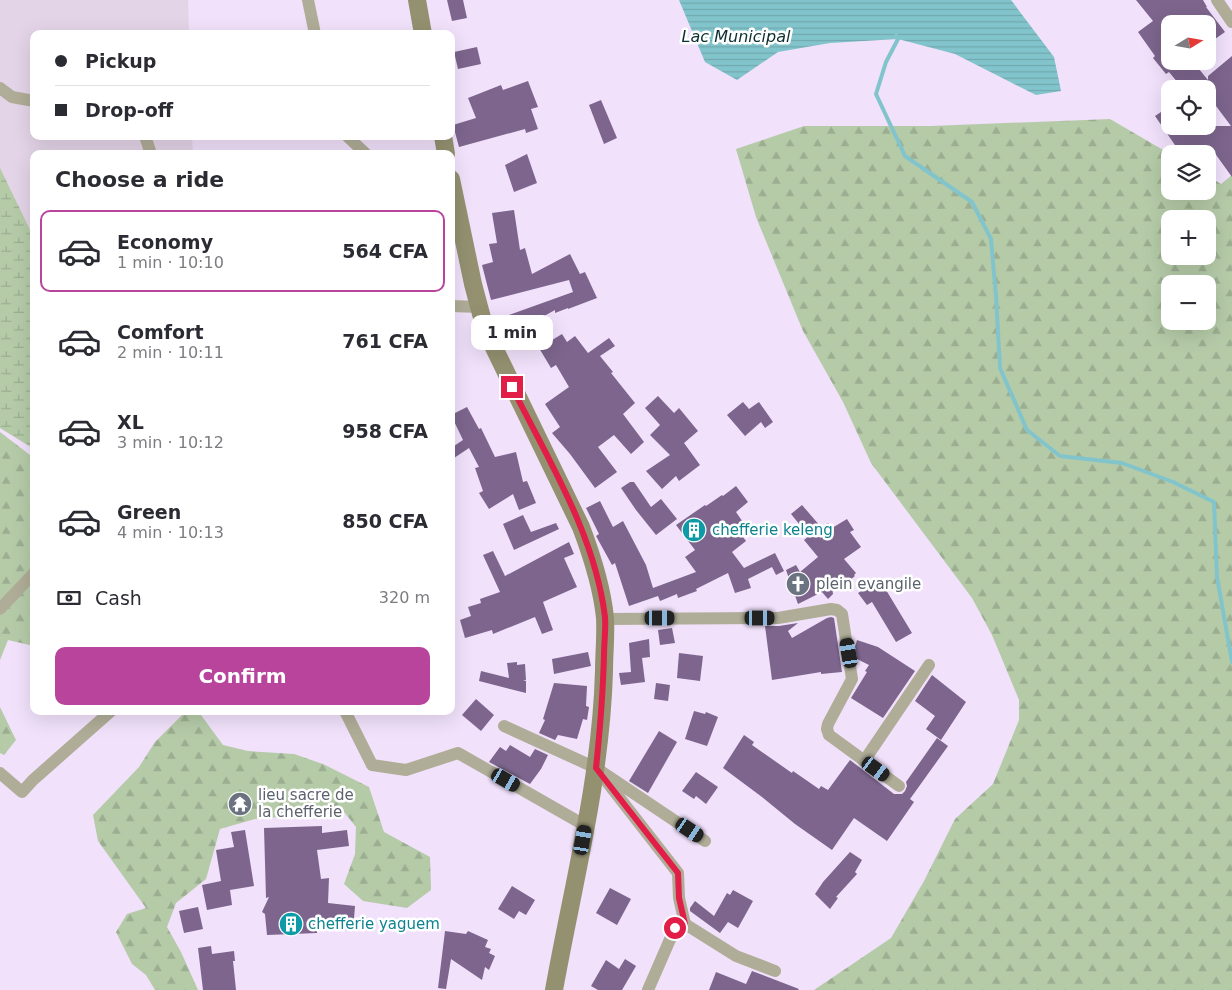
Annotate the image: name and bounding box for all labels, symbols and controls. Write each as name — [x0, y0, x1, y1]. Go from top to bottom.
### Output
north arrow — [1161, 15, 1216, 70]
map controls — [1161, 15, 1216, 330]
water label: Lac Municipal — [682, 27, 791, 46]
text: Pickup — [85, 50, 156, 72]
button: locate — [1161, 80, 1216, 135]
text: Drop-off — [85, 99, 173, 121]
button: layers — [1161, 145, 1216, 200]
text: Choose a ride — [55, 167, 224, 192]
button: + — [1161, 210, 1216, 265]
icon: car — [57, 229, 102, 274]
text: Economy — [117, 231, 213, 253]
text: 564 CFA — [342, 240, 428, 262]
text: 1 min · 10:10 — [117, 253, 224, 272]
button: − — [1161, 275, 1216, 330]
callout: 1 min — [471, 314, 553, 350]
icon: car — [57, 319, 102, 364]
text: Comfort — [117, 321, 204, 343]
text: 1 min — [487, 323, 537, 342]
text: 761 CFA — [342, 330, 428, 352]
text: 2 min · 10:11 — [117, 343, 224, 362]
route end — [501, 376, 523, 398]
icon: car — [57, 409, 102, 454]
text: XL — [117, 411, 144, 433]
text: 958 CFA — [342, 420, 428, 442]
text: 3 min · 10:12 — [117, 433, 224, 452]
icon: car — [57, 499, 102, 544]
text: Green — [117, 501, 181, 523]
text: 850 CFA — [342, 510, 428, 532]
building icon: chefferie keleng — [681, 517, 707, 543]
place label: chefferie keleng — [712, 521, 833, 539]
text: 4 min · 10:13 — [117, 523, 224, 542]
church icon: plein evangile — [785, 571, 811, 597]
place label: plein evangile — [816, 575, 921, 593]
icon: cash — [55, 584, 83, 612]
text: Cash — [95, 587, 142, 609]
text: 320 m — [379, 588, 430, 607]
car — [645, 611, 675, 626]
car — [745, 611, 775, 626]
car — [839, 637, 858, 669]
button: Confirm — [55, 647, 430, 705]
car — [859, 754, 892, 784]
car — [489, 766, 522, 794]
place label: lieu sacre de la chefferie — [258, 786, 354, 821]
temple icon: lieu sacre de la chefferie — [227, 791, 253, 817]
car — [673, 815, 706, 845]
car — [573, 824, 592, 856]
building icon: chefferie yaguem — [278, 911, 304, 937]
place label: chefferie yaguem — [308, 915, 440, 933]
route start — [664, 917, 686, 939]

